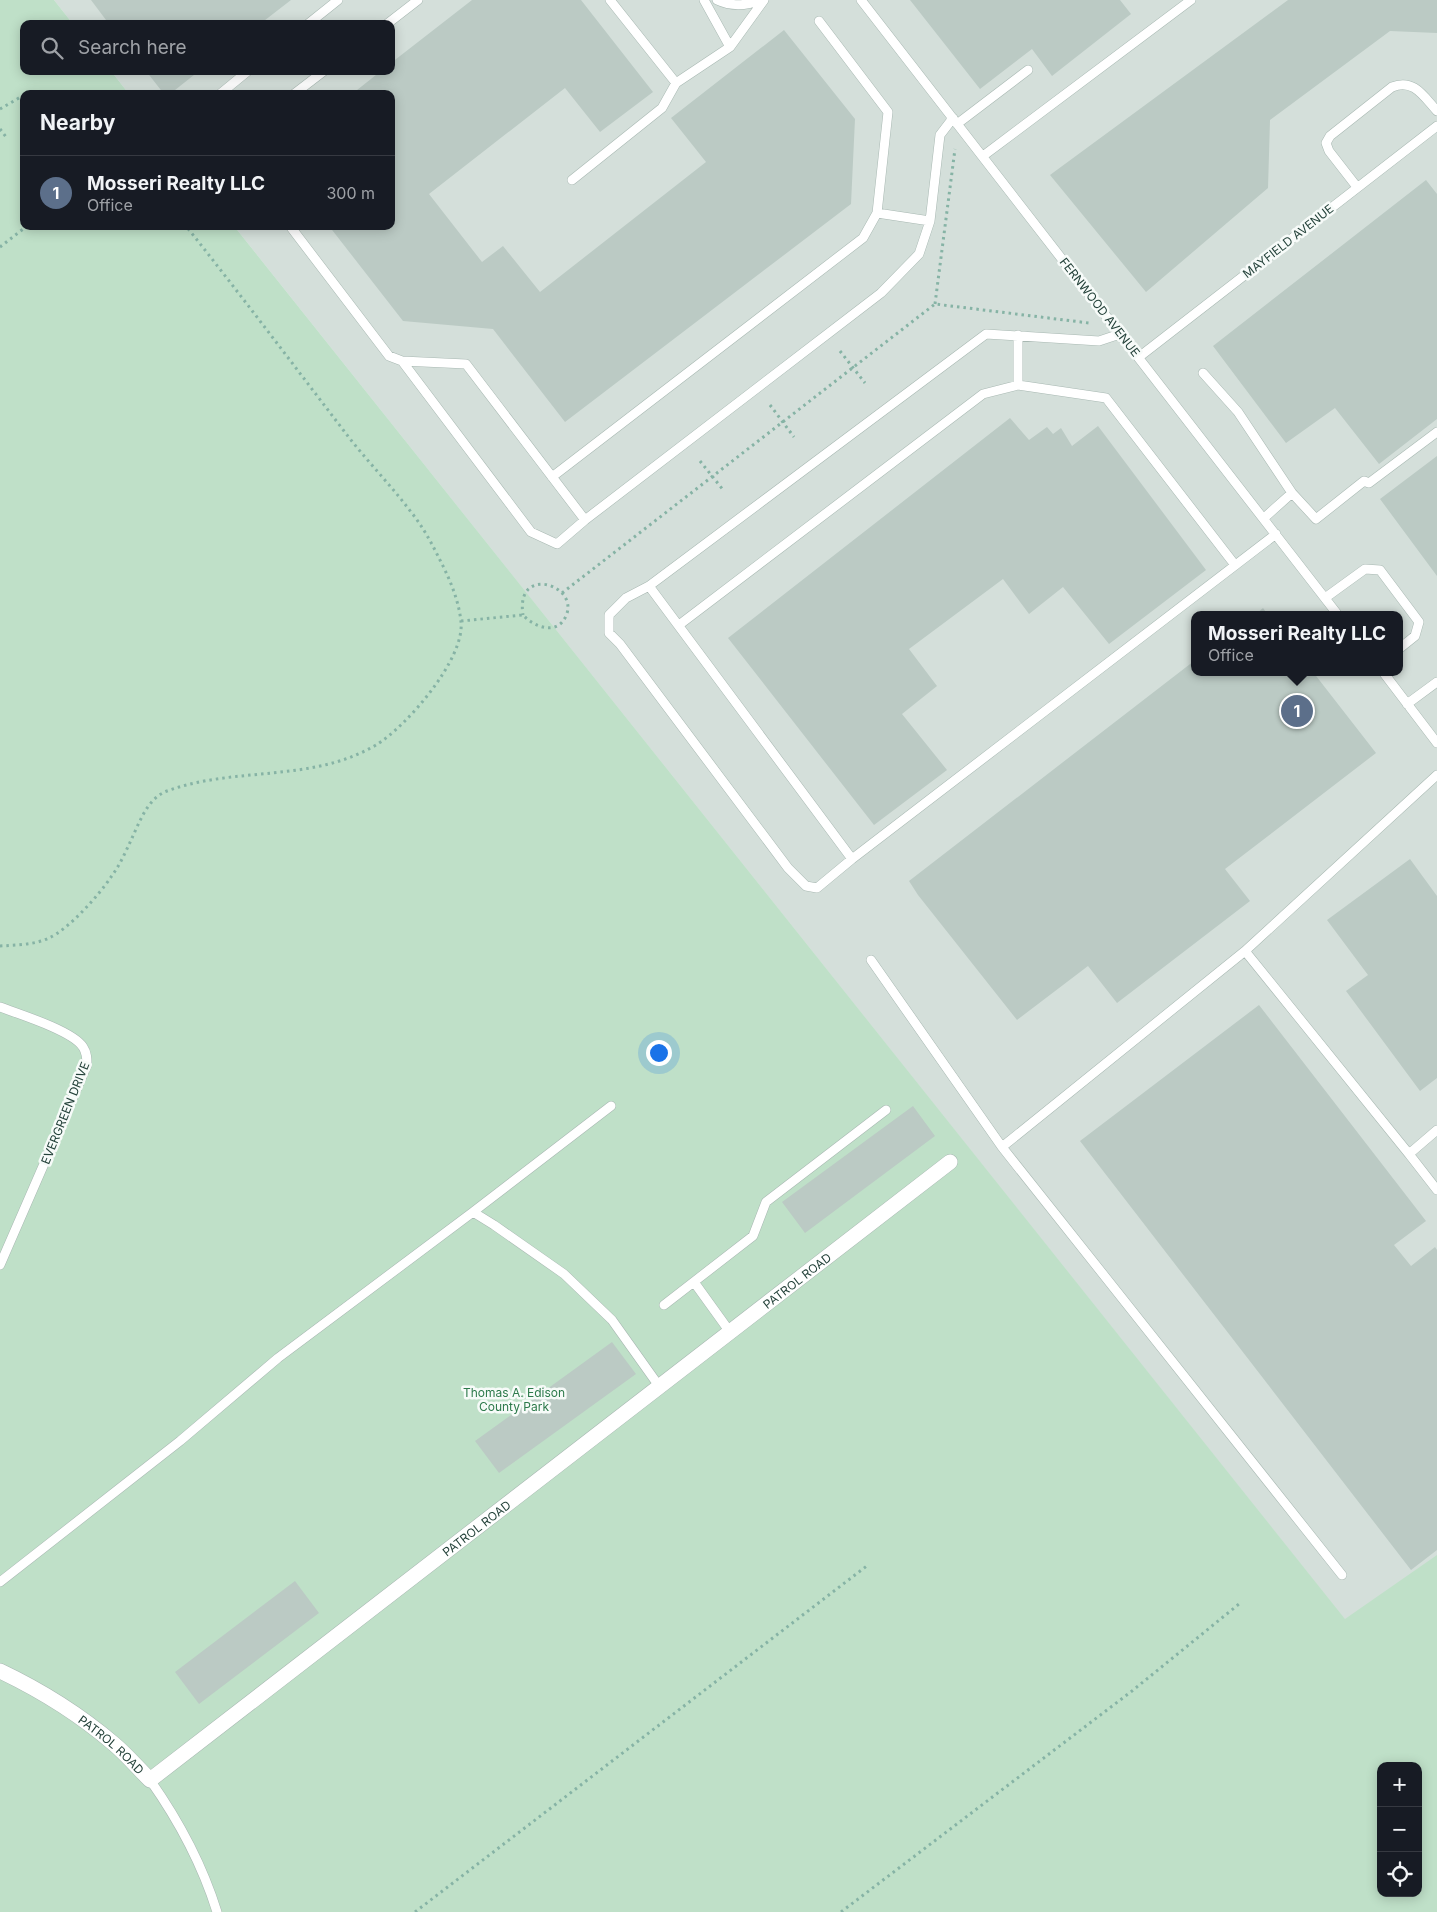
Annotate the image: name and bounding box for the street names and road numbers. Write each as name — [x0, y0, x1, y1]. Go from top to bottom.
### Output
street label: MAYFIELD AVENUE — [1240, 201, 1336, 281]
street label: FERNWOOD AVENUE — [1057, 255, 1143, 359]
street label: EVERGREEN DRIVE — [38, 1060, 92, 1166]
street label: PATROL ROAD — [760, 1249, 834, 1311]
street label: PATROL ROAD — [439, 1497, 513, 1559]
street label: PATROL ROAD — [76, 1712, 147, 1777]

